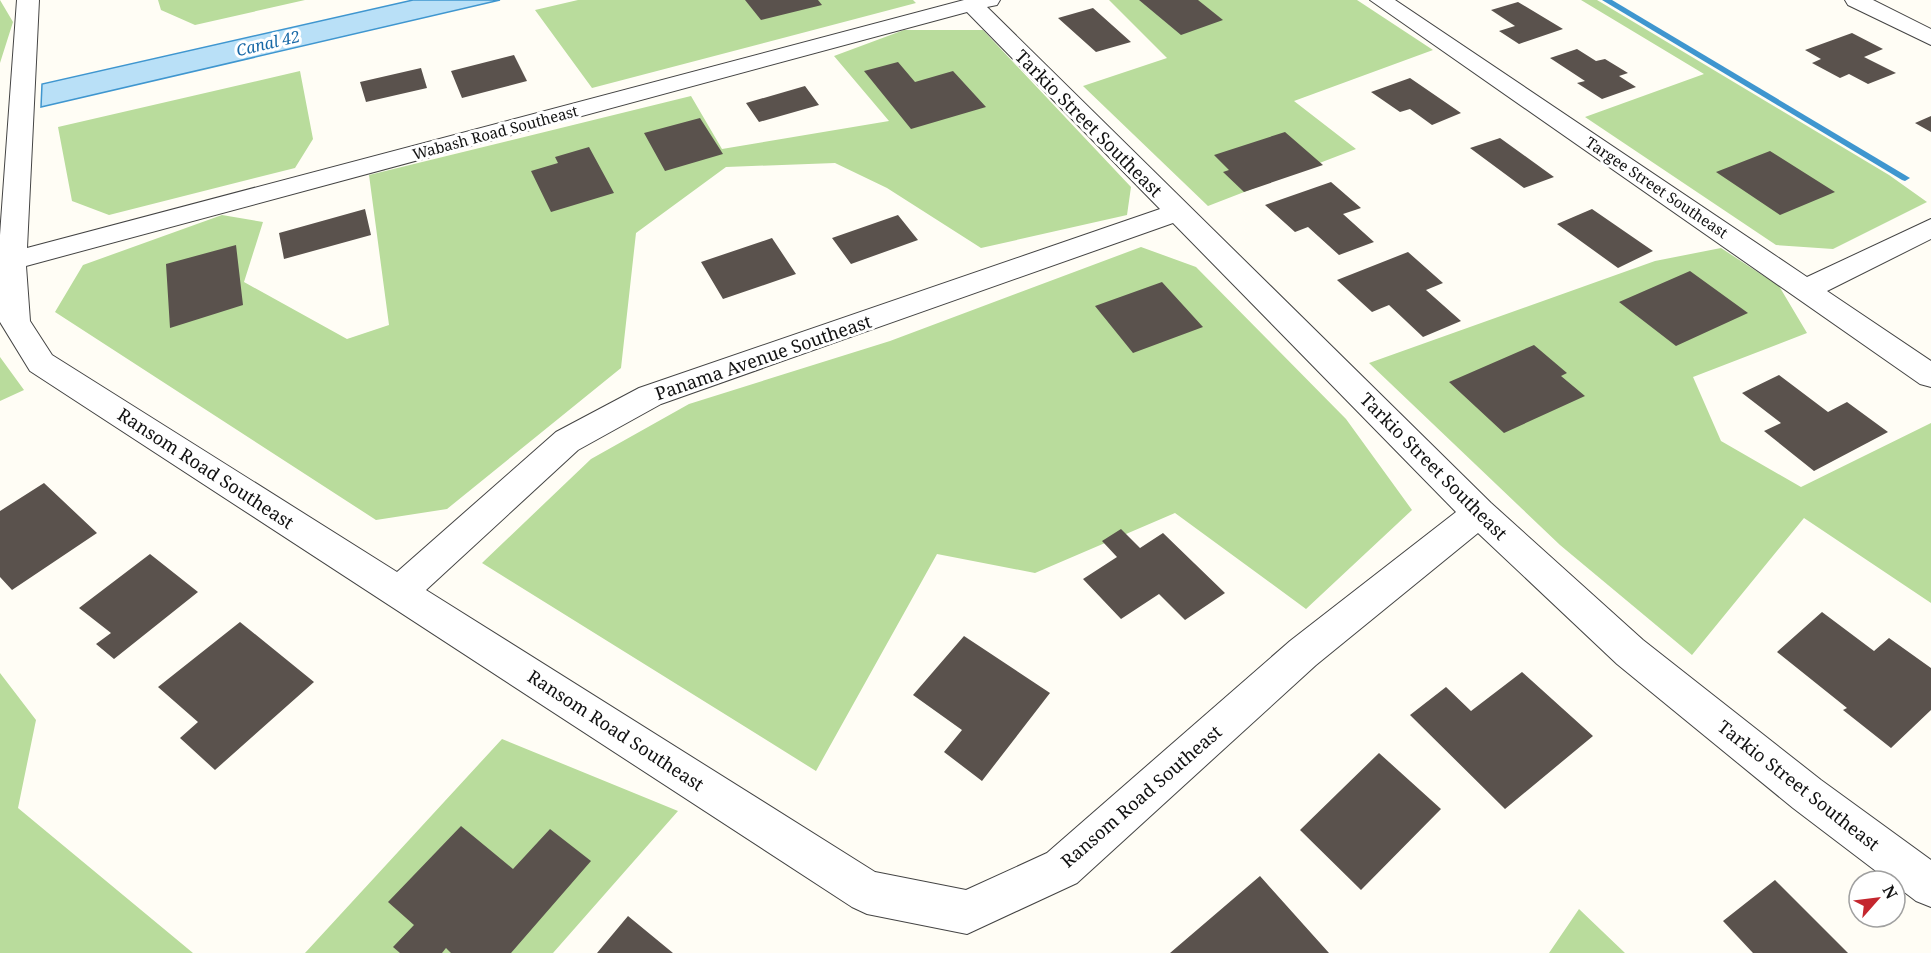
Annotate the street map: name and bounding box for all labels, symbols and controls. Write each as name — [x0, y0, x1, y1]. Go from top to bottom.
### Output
water label: Canal 42 — [234, 25, 302, 61]
street label: Tarkio Street Southeast — [1010, 44, 1168, 202]
street label: Wabash Road Southeast — [410, 100, 580, 164]
street label: Targee Street Southeast — [1582, 132, 1732, 242]
street label: Panama Avenue Southeast — [652, 309, 874, 405]
street label: Tarkio Street Southeast — [1355, 387, 1513, 545]
street label: Ransom Road Southeast — [113, 402, 299, 534]
street label: Ransom Road Southeast — [523, 664, 709, 796]
street label: Tarkio Street Southeast — [1713, 714, 1885, 856]
street label: Ransom Road Southeast — [1056, 720, 1226, 872]
north arrow — [1847, 869, 1907, 929]
text: N — [1878, 881, 1903, 903]

